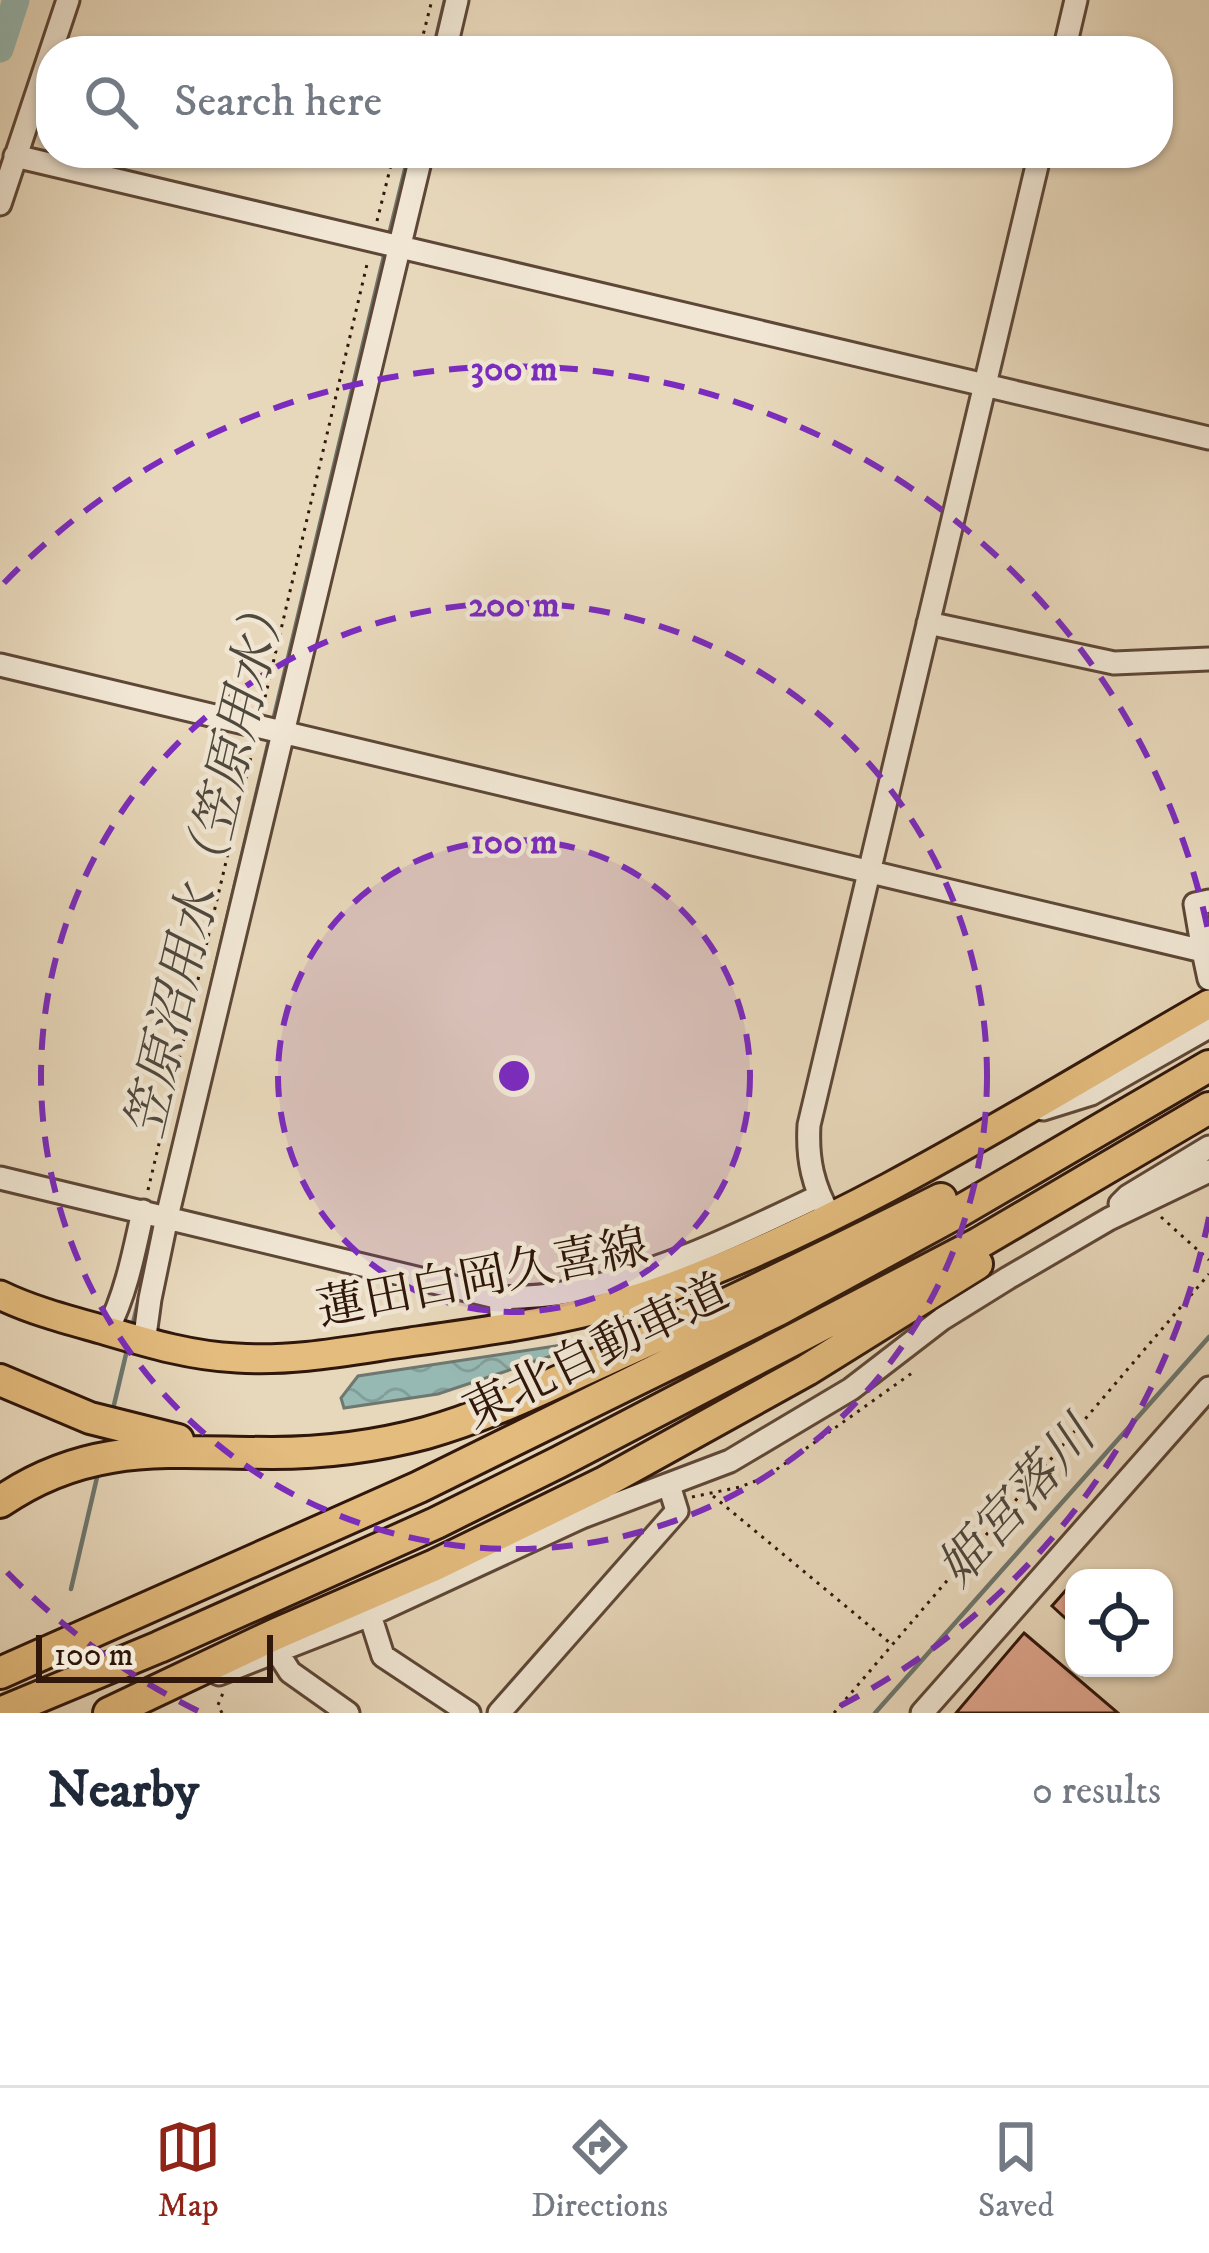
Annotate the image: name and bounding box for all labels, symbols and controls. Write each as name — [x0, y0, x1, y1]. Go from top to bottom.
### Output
search box — [36, 36, 1173, 168]
icon: search — [78, 69, 144, 135]
text: Search here — [174, 74, 382, 130]
text: 300 m — [471, 347, 557, 392]
water label: 笠原沼用水（笠原用水） — [114, 583, 302, 1144]
text: 200 m — [468, 583, 560, 628]
text: 100 m — [471, 820, 557, 865]
centre of rings — [493, 1055, 535, 1097]
street label: 蓮田白岡久喜線 — [312, 1217, 653, 1340]
street label: 東北自動車道 — [454, 1263, 739, 1443]
water label: 姫宮落川 — [925, 1402, 1113, 1600]
map controls — [1065, 1569, 1173, 1677]
button: locate — [1065, 1569, 1173, 1677]
scale bar — [36, 1629, 273, 1682]
text: 100 m — [54, 1635, 133, 1676]
text: Nearby — [48, 1759, 199, 1823]
text: 0 results — [1032, 1767, 1161, 1816]
tab: Map — [155, 2114, 221, 2227]
tab: Directions — [531, 2114, 668, 2227]
tab: Saved — [978, 2114, 1054, 2227]

